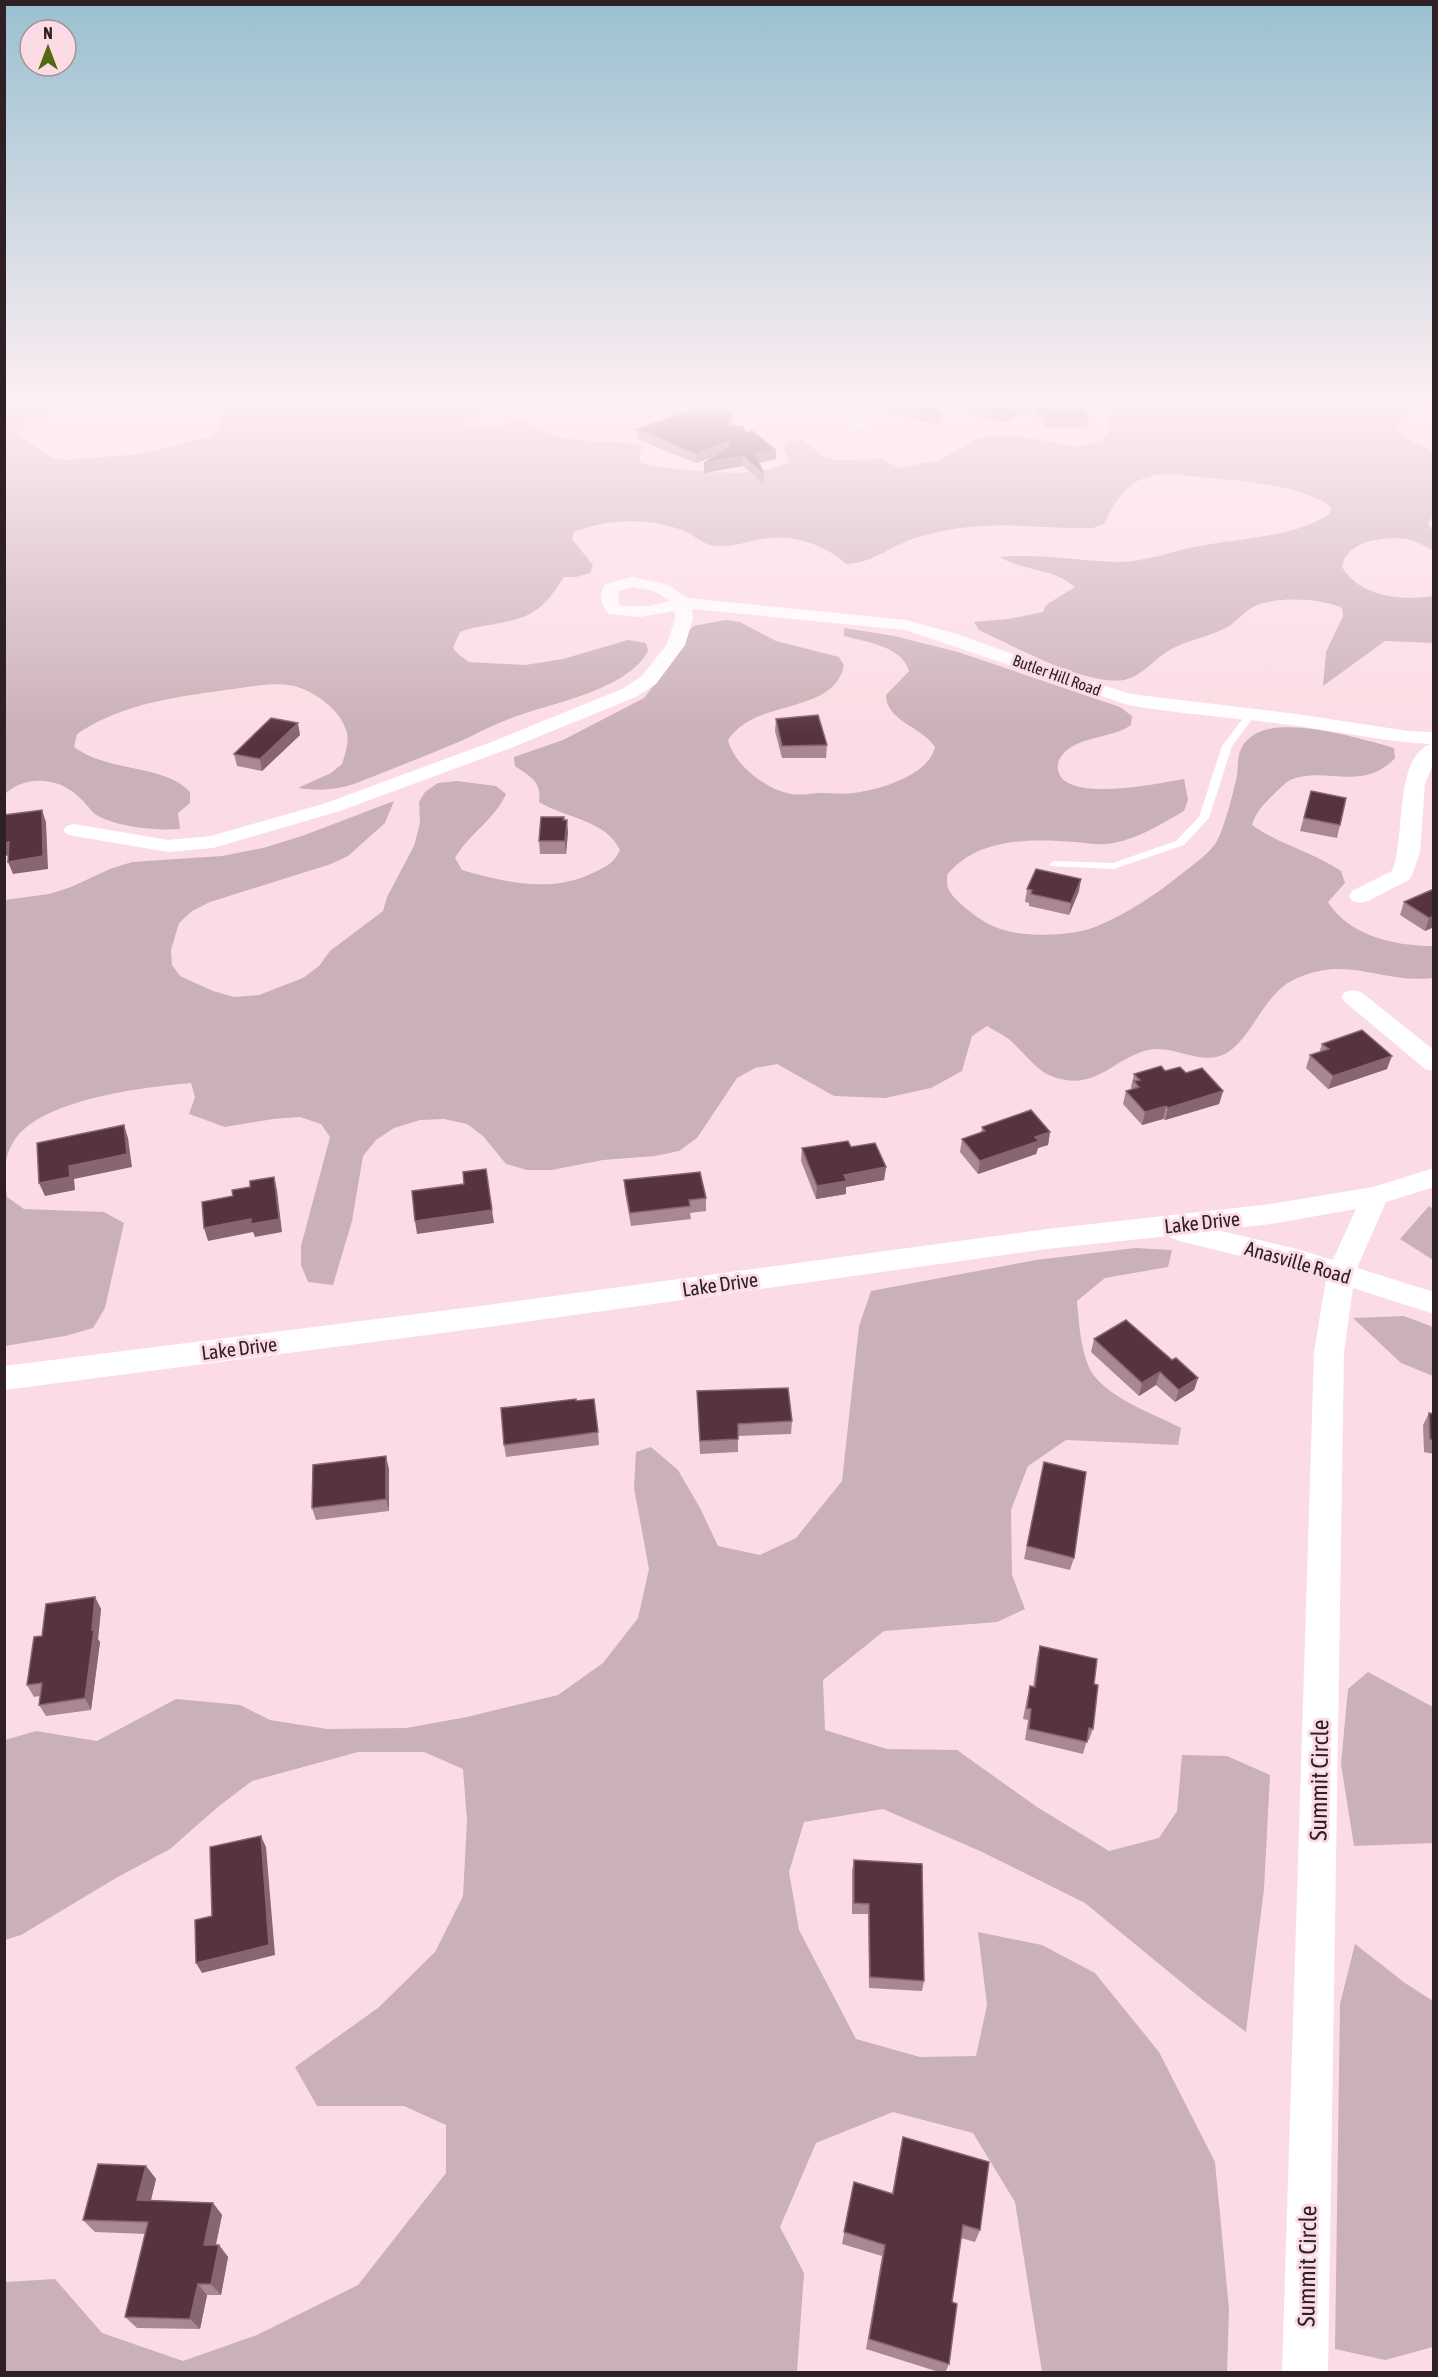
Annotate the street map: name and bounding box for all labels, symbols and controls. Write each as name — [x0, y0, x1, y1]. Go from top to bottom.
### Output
north arrow — [18, 18, 78, 78]
text: N — [43, 24, 53, 42]
street label: Butler Hill Road — [1011, 651, 1103, 699]
street label: Lake Drive — [1163, 1207, 1241, 1237]
street label: Anasville Road — [1242, 1236, 1354, 1288]
street label: Lake Drive — [681, 1267, 759, 1301]
street label: Lake Drive — [200, 1332, 278, 1364]
street label: Summit Circle — [1304, 1719, 1334, 1841]
street label: Summit Circle — [1292, 2205, 1322, 2327]

